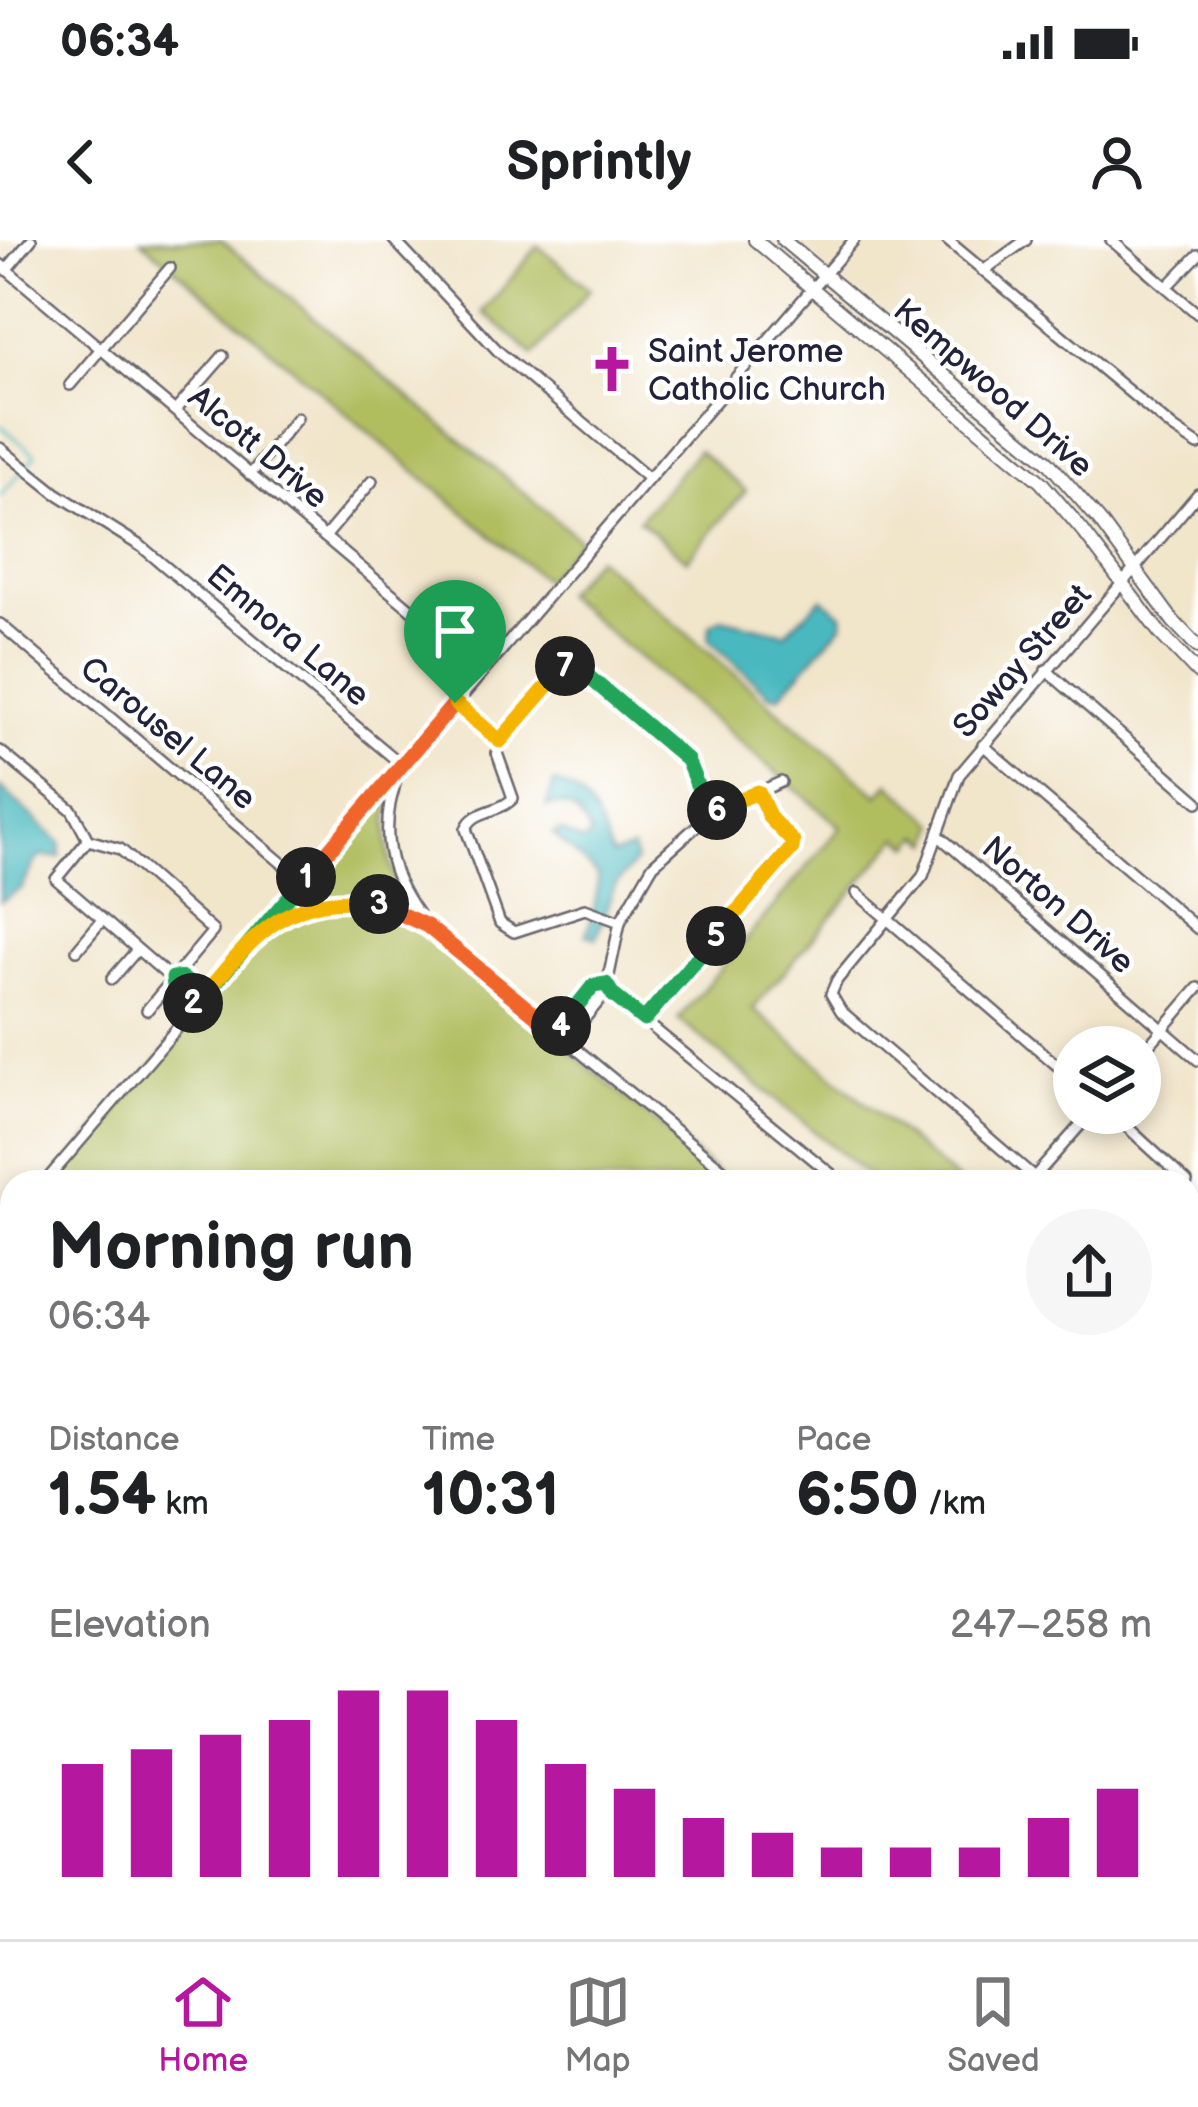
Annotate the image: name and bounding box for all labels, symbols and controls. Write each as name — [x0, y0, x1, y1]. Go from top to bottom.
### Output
text: 06:34 — [60, 15, 179, 70]
icon: back — [48, 129, 114, 195]
icon: person — [1084, 129, 1150, 195]
text: Sprintly — [506, 130, 692, 195]
street label: Kempwood Drive — [885, 291, 1101, 486]
place label: Saint Jerome Catholic Church — [648, 332, 886, 410]
church icon: Saint Jerome Catholic Church — [587, 344, 637, 394]
street label: Alcott Drive — [180, 378, 336, 517]
street label: Emnora Lane — [198, 556, 377, 715]
street label: Soway Street — [945, 576, 1100, 746]
pin — [404, 580, 506, 703]
icon: arrive — [422, 598, 488, 664]
pin: 7 — [535, 636, 595, 696]
text: 7 — [556, 646, 574, 686]
street label: Carousel Lane — [72, 648, 264, 819]
pin: 6 — [687, 780, 747, 840]
text: 6 — [707, 790, 727, 830]
street label: Norton Drive — [973, 828, 1142, 983]
pin: 1 — [276, 847, 336, 907]
text: 1 — [299, 857, 313, 897]
pin: 3 — [349, 874, 409, 934]
text: 3 — [369, 884, 389, 924]
pin: 5 — [686, 906, 746, 966]
text: 5 — [706, 916, 726, 956]
pin: 2 — [163, 973, 223, 1033]
text: 2 — [183, 983, 203, 1023]
pin: 4 — [531, 996, 591, 1056]
text: 4 — [551, 1006, 571, 1046]
map controls — [1053, 1026, 1161, 1134]
button: layers — [1053, 1026, 1161, 1134]
text: Morning run — [48, 1209, 414, 1288]
button: share — [1026, 1209, 1152, 1335]
text: 06:34 — [48, 1294, 150, 1341]
text: Distance — [48, 1420, 180, 1460]
text: Time — [422, 1420, 495, 1460]
text: Pace — [796, 1420, 871, 1460]
text: 1.54 — [48, 1460, 156, 1532]
text: 10:31 — [422, 1460, 559, 1532]
text: 6:50 — [796, 1460, 919, 1532]
text: km — [156, 1484, 209, 1524]
text: /km — [919, 1484, 986, 1524]
text: Elevation — [48, 1602, 211, 1649]
text: 247–258 m — [950, 1602, 1152, 1649]
tab: Home — [158, 1969, 248, 2081]
tab: Map — [564, 1969, 631, 2081]
tab: Saved — [947, 1969, 1040, 2081]

